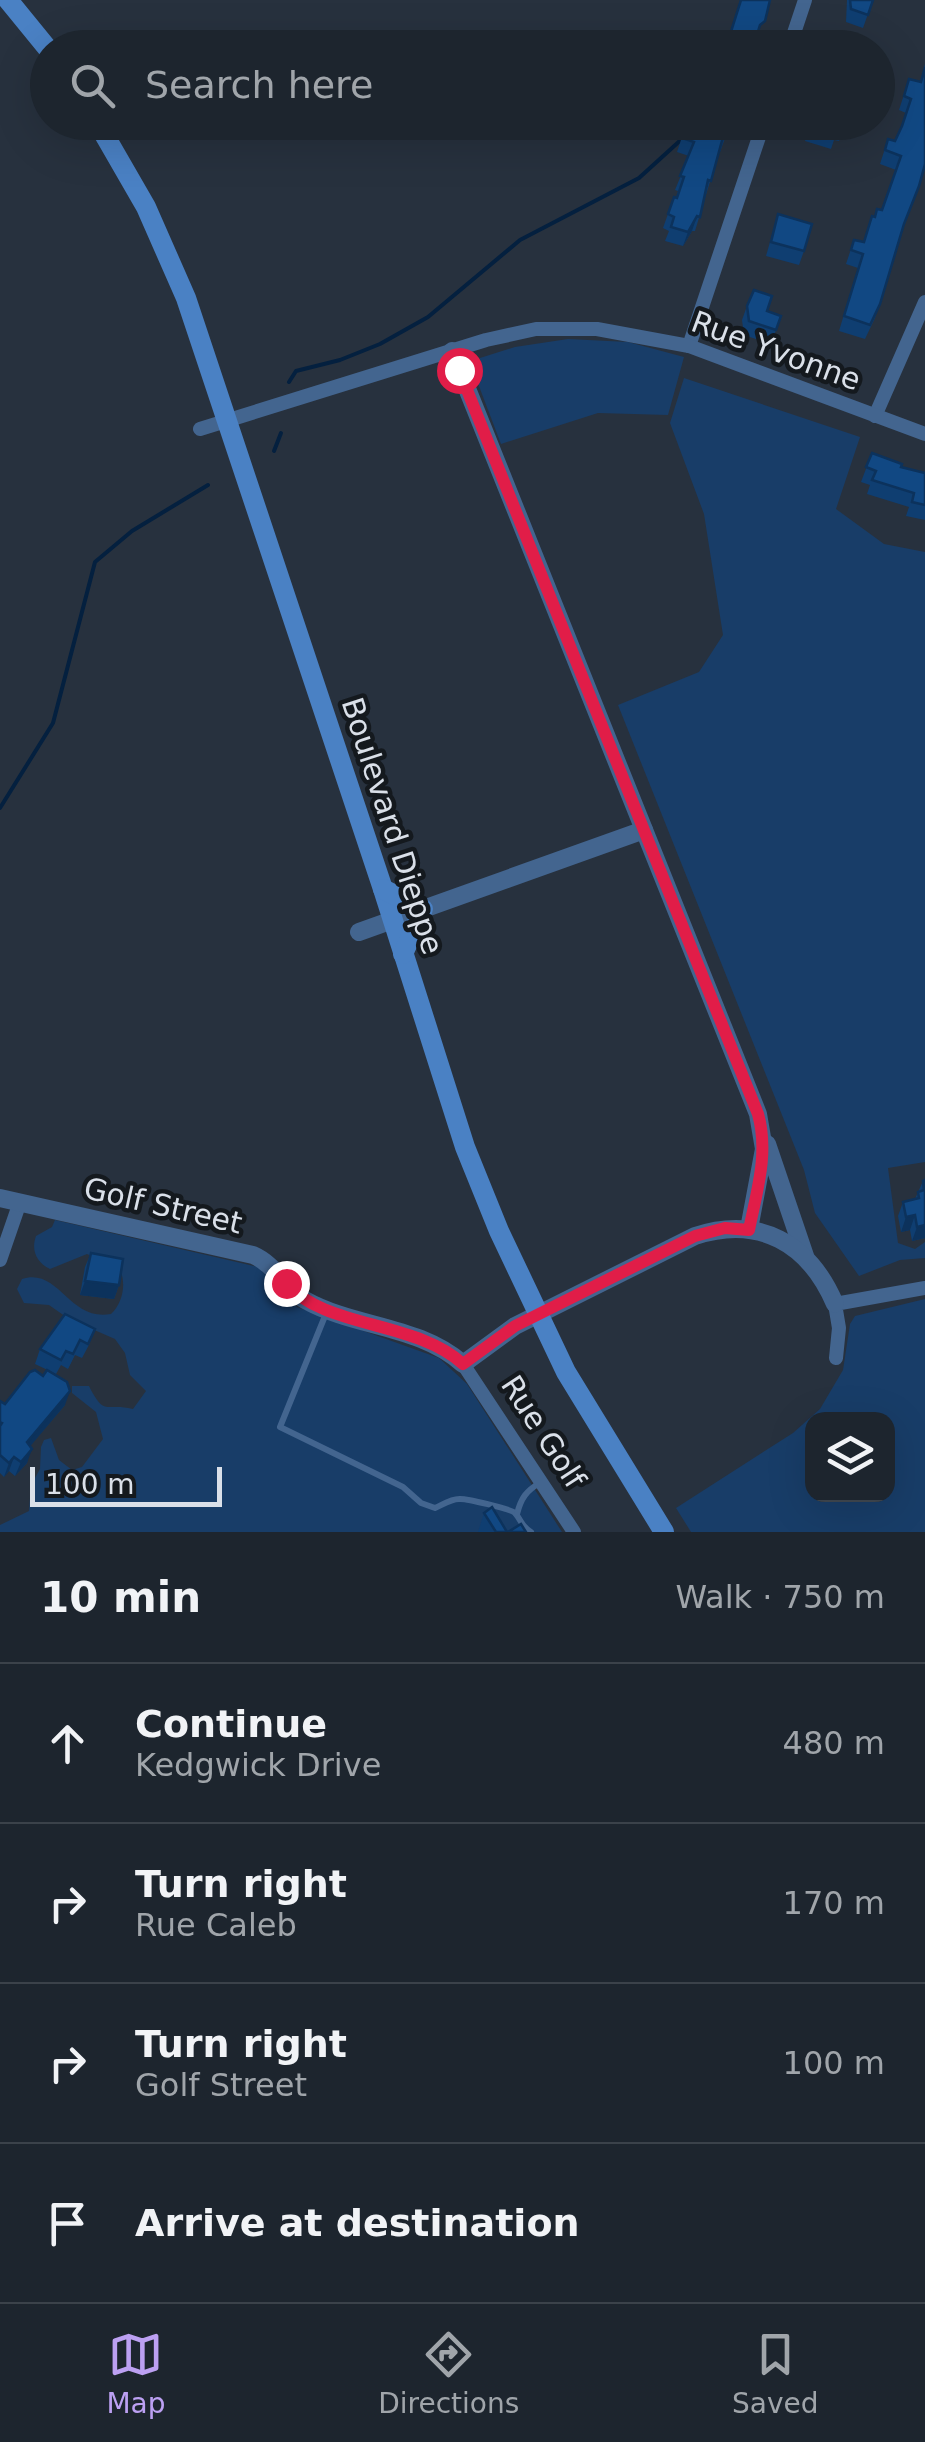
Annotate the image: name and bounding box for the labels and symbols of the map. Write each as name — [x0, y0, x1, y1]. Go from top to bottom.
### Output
street label: Rue Yvonne — [687, 304, 866, 397]
route start — [437, 348, 483, 394]
street label: Boulevard Dieppe — [334, 693, 450, 959]
street label: Golf Street — [81, 1170, 246, 1241]
route end — [264, 1261, 310, 1307]
street label: Rue Golf — [494, 1369, 593, 1496]
scale bar — [30, 1462, 222, 1506]

